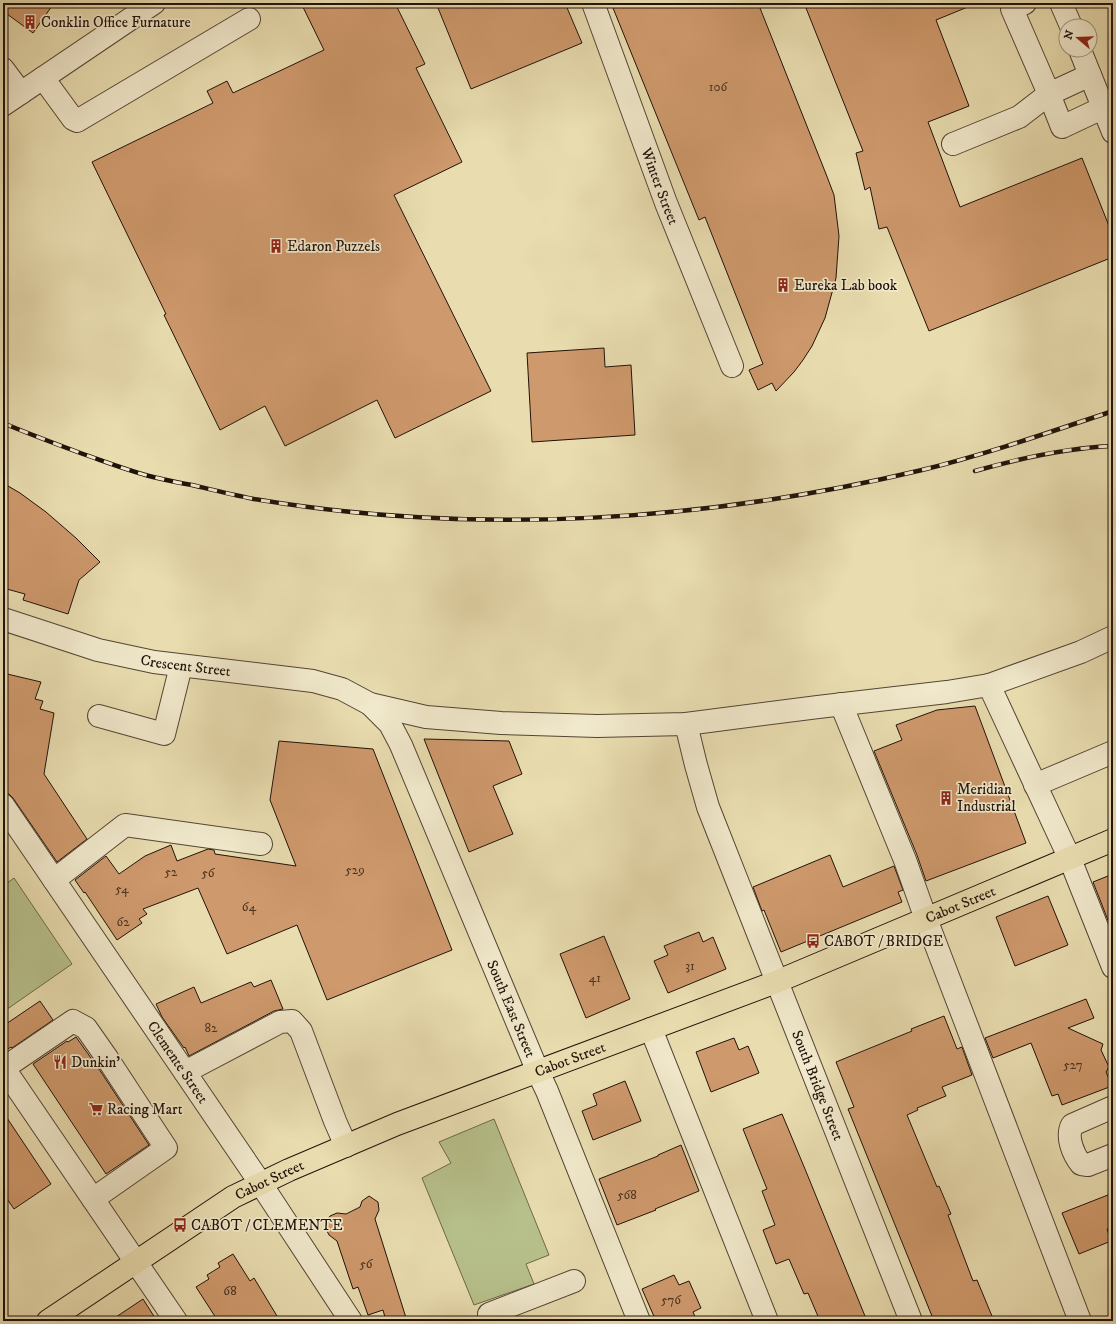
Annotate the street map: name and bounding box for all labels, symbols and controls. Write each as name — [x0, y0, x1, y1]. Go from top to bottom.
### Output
place label: Conklin Office Furnature — [41, 13, 191, 32]
building icon: Conklin Office Furnature — [22, 14, 38, 30]
north arrow — [1058, 18, 1098, 58]
text: N — [1061, 29, 1078, 42]
house number: 106 — [709, 79, 728, 95]
street label: Winter Street — [636, 144, 683, 228]
place label: Edaron Puzzels — [287, 237, 380, 256]
building icon: Edaron Puzzels — [268, 238, 284, 254]
place label: Eureka Lab book — [794, 276, 898, 295]
building icon: Eureka Lab book — [775, 277, 791, 293]
street label: Crescent Street — [139, 650, 232, 681]
place label: Meridian Industrial — [957, 780, 1016, 816]
building icon: Meridian Industrial — [938, 790, 954, 806]
house number: 529 — [345, 862, 365, 878]
house number: 52 — [165, 864, 178, 880]
house number: 56 — [201, 865, 216, 881]
house number: 54 — [115, 881, 129, 897]
street label: Cabot Street — [923, 882, 999, 928]
house number: 64 — [242, 899, 257, 915]
house number: 62 — [116, 914, 130, 930]
place label: CABOT / BRIDGE — [824, 932, 944, 951]
bus stop icon: CABOT / BRIDGE — [805, 933, 821, 949]
street label: South East Street — [482, 957, 540, 1061]
house number: 31 — [685, 958, 695, 974]
house number: 41 — [589, 970, 601, 986]
street label: Clemente Street — [143, 1017, 212, 1107]
house number: 82 — [205, 1020, 218, 1036]
street label: South Bridge Street — [787, 1027, 848, 1143]
street label: Cabot Street — [532, 1038, 608, 1082]
place label: Dunkin' — [71, 1053, 120, 1072]
restaurant icon: Dunkin' — [52, 1054, 68, 1070]
house number: 527 — [1063, 1057, 1083, 1073]
place label: Racing Mart — [107, 1100, 183, 1119]
supermarket icon: Racing Mart — [88, 1101, 104, 1117]
street label: Cabot Street — [232, 1156, 307, 1205]
house number: 568 — [617, 1187, 637, 1203]
place label: CABOT / CLEMENTE — [191, 1216, 343, 1235]
bus stop icon: CABOT / CLEMENTE — [172, 1217, 188, 1233]
house number: 56 — [359, 1256, 374, 1272]
house number: 68 — [223, 1283, 237, 1299]
house number: 576 — [661, 1292, 682, 1308]

